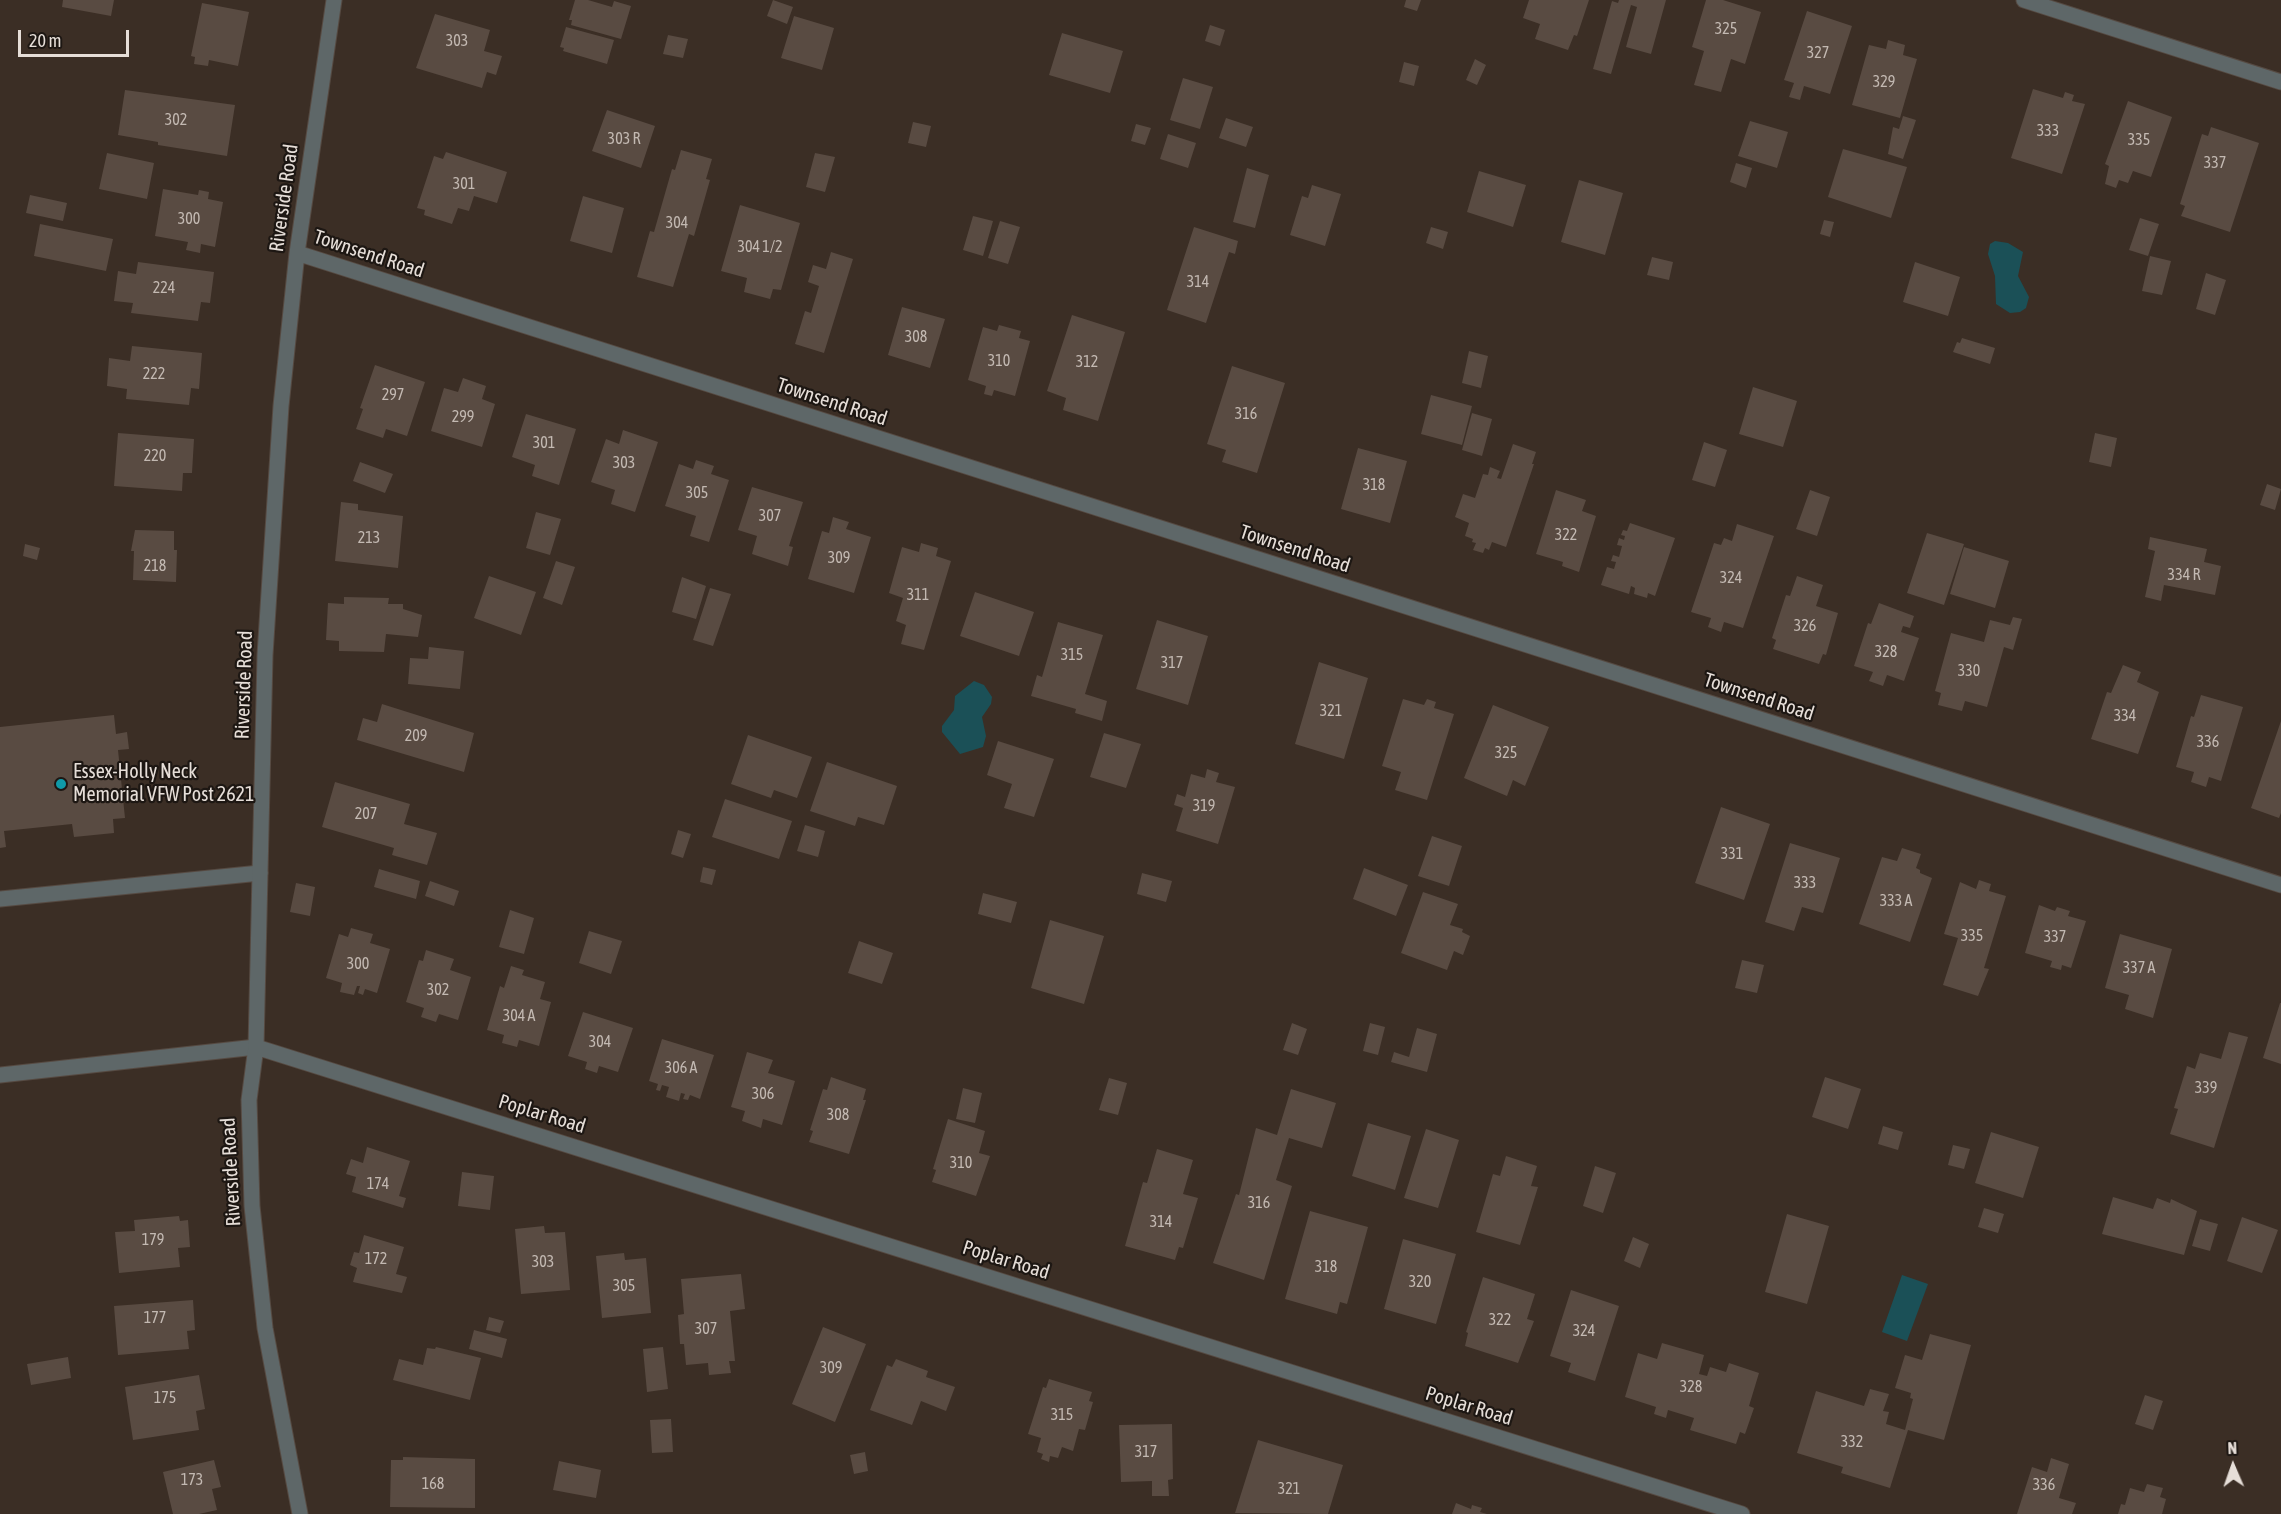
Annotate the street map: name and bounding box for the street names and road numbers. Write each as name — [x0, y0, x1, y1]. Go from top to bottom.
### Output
street label: Riverside Road — [265, 142, 303, 254]
street label: Townsend Road — [311, 225, 427, 283]
street label: Townsend Road — [774, 373, 890, 431]
street label: Townsend Road — [1237, 520, 1353, 578]
street label: Riverside Road — [230, 630, 258, 740]
street label: Townsend Road — [1701, 668, 1817, 726]
street label: Poplar Road — [496, 1089, 588, 1139]
street label: Riverside Road — [216, 1117, 246, 1227]
street label: Poplar Road — [960, 1235, 1052, 1285]
street label: Poplar Road — [1423, 1381, 1515, 1431]

